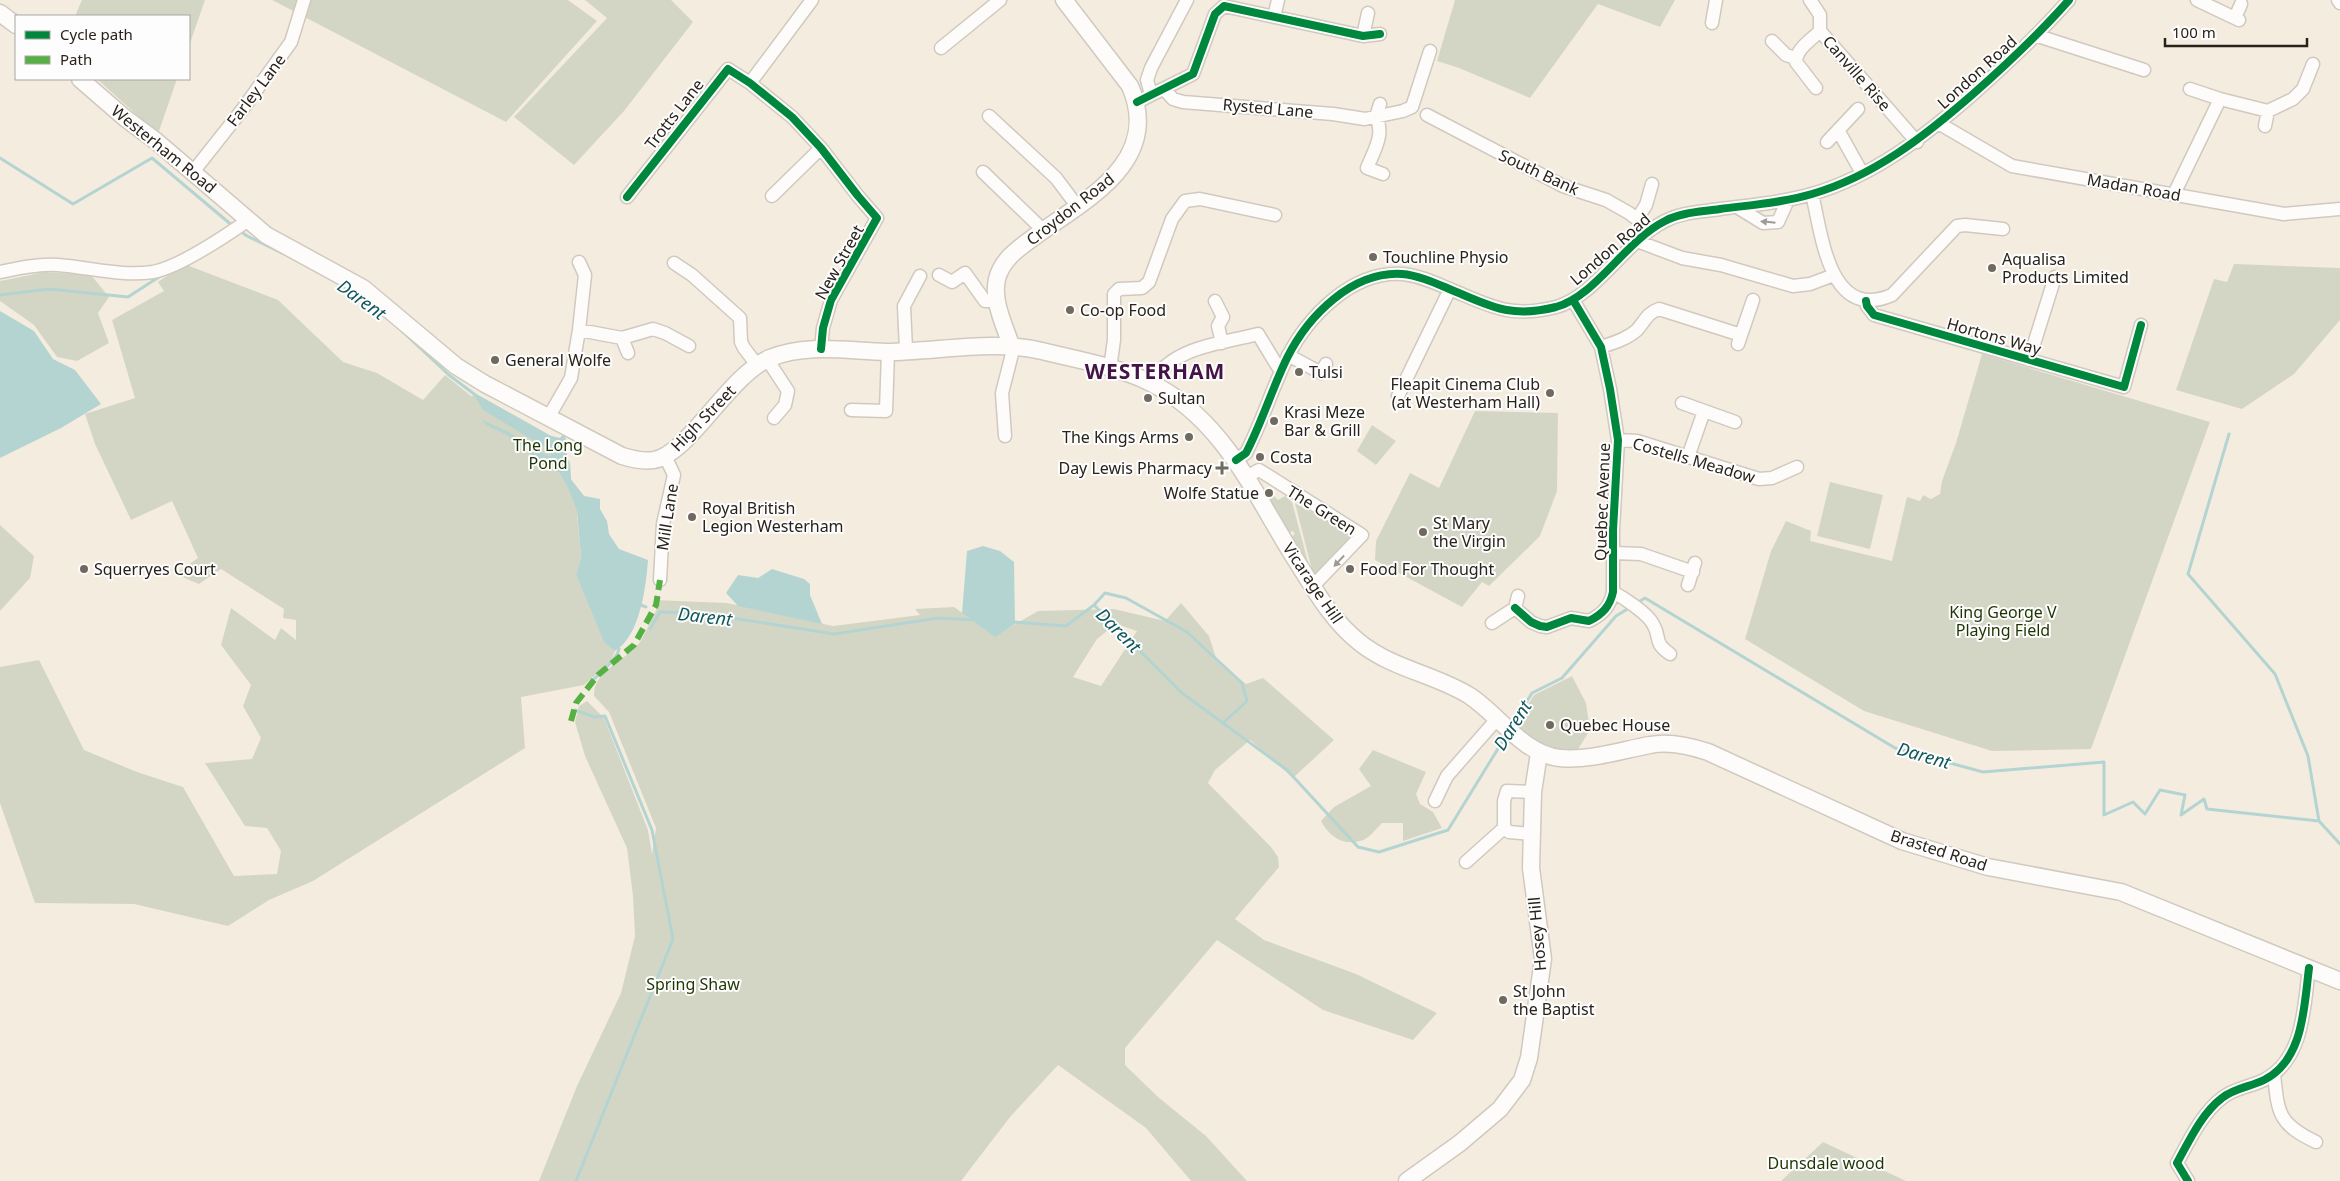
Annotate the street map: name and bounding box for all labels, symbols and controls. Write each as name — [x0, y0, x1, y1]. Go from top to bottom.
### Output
legend — [15, 15, 190, 80]
scale bar — [2165, 15, 2308, 47]
text: 100 m — [2172, 22, 2216, 42]
text: Cycle path — [60, 24, 133, 44]
street label: London Road — [1932, 30, 2022, 114]
street label: Canville Rise — [1818, 31, 1896, 115]
text: Path — [60, 49, 92, 69]
street label: Farley Lane — [222, 49, 290, 131]
street label: Trotts Lane — [640, 74, 708, 154]
street label: Rysted Lane — [1222, 93, 1314, 123]
street label: Westerham Road — [107, 100, 221, 198]
street label: South Bank — [1495, 144, 1583, 200]
street label: Croydon Road — [1021, 168, 1119, 250]
street label: Madan Road — [2085, 168, 2183, 206]
street label: London Road — [1565, 208, 1655, 290]
one-way arrow — [1759, 218, 1775, 226]
street label: New Street — [809, 220, 869, 303]
place label: Touchline Physio — [1383, 246, 1508, 268]
place label: Aqualisa Products Limited — [2002, 248, 2129, 288]
marker: Touchline Physio — [1367, 251, 1379, 263]
marker: Aqualisa Products Limited — [1986, 262, 1998, 274]
water label: Darent — [333, 273, 392, 325]
place label: Co-op Food — [1080, 299, 1166, 321]
marker: Co-op Food — [1064, 304, 1076, 316]
street label: Hortons Way — [1944, 312, 2044, 360]
place label: General Wolfe — [505, 349, 611, 371]
marker: General Wolfe — [489, 354, 501, 366]
district label: WESTERHAM — [1085, 357, 1225, 385]
place label: Tulsi — [1309, 361, 1343, 383]
marker: Tulsi — [1293, 366, 1305, 378]
place label: Fleapit Cinema Club (at Westerham Hall) — [1390, 373, 1540, 413]
street label: High Street — [666, 380, 740, 456]
place label: Sultan — [1158, 387, 1205, 409]
marker: Fleapit Cinema Club (at Westerham Hall) — [1544, 387, 1556, 399]
marker: Sultan — [1142, 392, 1154, 404]
place label: Krasi Meze Bar & Grill — [1284, 401, 1365, 441]
marker: Krasi Meze Bar & Grill — [1268, 415, 1280, 427]
place label: The Kings Arms — [1062, 426, 1179, 448]
marker: The Kings Arms — [1183, 431, 1195, 443]
street label: Costells Meadow — [1630, 432, 1758, 488]
park label: The Long Pond — [513, 434, 583, 474]
street label: Quebec Avenue — [1589, 443, 1615, 561]
place label: Costa — [1270, 446, 1312, 468]
marker: Costa — [1254, 451, 1266, 463]
place label: Day Lewis Pharmacy — [1058, 457, 1213, 479]
marker: Day Lewis Pharmacy — [1216, 462, 1228, 474]
street label: The Green — [1283, 480, 1361, 540]
street label: Mill Lane — [651, 482, 683, 552]
place label: Wolfe Statue — [1164, 482, 1259, 504]
marker: Wolfe Statue — [1263, 487, 1275, 499]
place label: Royal British Legion Westerham — [702, 497, 844, 537]
marker: Royal British Legion Westerham — [686, 511, 698, 523]
place label: St Mary the Virgin — [1433, 512, 1506, 552]
marker: St Mary the Virgin — [1417, 526, 1429, 538]
street label: Vicarage Hill — [1278, 538, 1348, 628]
one-way arrow — [1333, 554, 1345, 566]
place label: Squerryes Court — [94, 558, 216, 580]
place label: Food For Thought — [1360, 558, 1494, 580]
marker: Squerryes Court — [78, 563, 90, 575]
marker: Food For Thought — [1344, 563, 1356, 575]
water label: Darent — [677, 601, 734, 631]
park label: King George V Playing Field — [1949, 601, 2057, 641]
water label: Darent — [1091, 602, 1147, 658]
water label: Darent — [1487, 695, 1537, 754]
place label: Quebec House — [1560, 714, 1670, 736]
marker: Quebec House — [1544, 719, 1556, 731]
water label: Darent — [1895, 736, 1954, 774]
street label: Brasted Road — [1888, 824, 1990, 876]
street label: Hosey Hill — [1523, 896, 1551, 972]
park label: Spring Shaw — [646, 973, 740, 995]
place label: St John the Baptist — [1513, 980, 1595, 1020]
marker: St John the Baptist — [1497, 994, 1509, 1006]
park label: Dunsdale wood — [1767, 1152, 1885, 1174]

